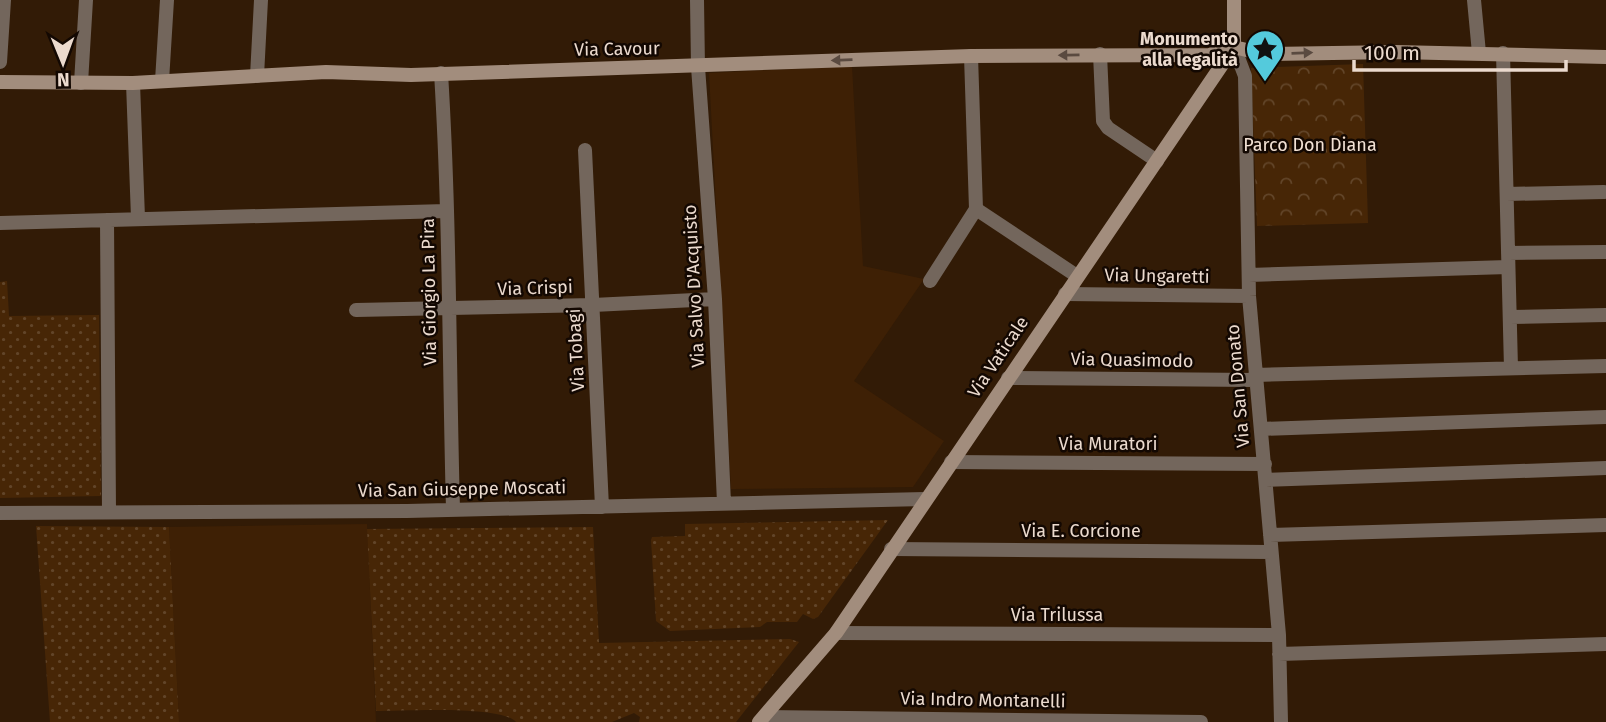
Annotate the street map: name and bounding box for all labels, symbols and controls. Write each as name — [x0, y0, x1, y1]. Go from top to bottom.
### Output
north arrow — [28, 28, 98, 98]
place label: Monumento alla legalità — [1140, 28, 1238, 71]
place icon: Monumento alla legalità — [1244, 28, 1286, 83]
scale bar — [1354, 28, 1566, 72]
street label: Via Cavour — [574, 37, 660, 61]
text: 100 m — [1364, 40, 1420, 66]
one-way arrow — [1291, 47, 1313, 59]
one-way arrow — [1058, 49, 1080, 60]
one-way arrow — [831, 54, 853, 66]
text: N — [57, 68, 70, 91]
park label: Parco Don Diana — [1243, 134, 1377, 156]
street label: Via Salvo D'Acquisto — [679, 204, 709, 368]
street label: Via Giorgio La Pira — [417, 218, 441, 366]
street label: Via Ungaretti — [1104, 264, 1210, 288]
street label: Via Crispi — [497, 276, 573, 300]
street label: Via Tobagi — [563, 308, 589, 392]
street label: Via Vaticale — [963, 312, 1033, 402]
street label: Via San Donato — [1222, 323, 1254, 449]
street label: Via Quasimodo — [1070, 348, 1194, 372]
street label: Via Muratori — [1059, 433, 1158, 455]
street label: Via San Giuseppe Moscati — [358, 476, 566, 502]
street label: Via E. Corcione — [1021, 520, 1141, 542]
street label: Via Trilussa — [1011, 604, 1103, 626]
street label: Via Indro Montanelli — [900, 688, 1066, 712]

